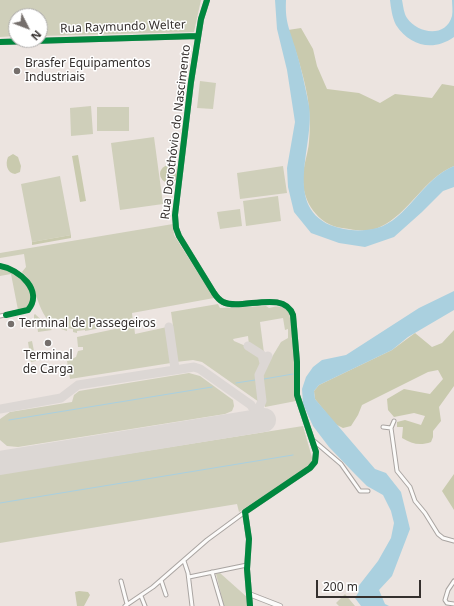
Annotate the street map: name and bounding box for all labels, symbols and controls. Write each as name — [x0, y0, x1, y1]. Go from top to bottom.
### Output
north arrow — [8, 8, 48, 48]
street label: Rua Raymundo Welter — [60, 18, 186, 36]
text: N — [28, 27, 45, 44]
street label: Rua Dorothóvio do Nascimento — [158, 44, 194, 220]
place label: Brasfer Equipamentos Industriais — [25, 57, 150, 85]
marker: Brasfer Equipamentos Industriais — [12, 66, 22, 76]
place label: Terminal de Passegeiros — [19, 317, 156, 331]
marker: Terminal de Passegeiros — [6, 319, 16, 329]
marker: Terminal de Carga — [43, 338, 53, 348]
place label: Terminal de Carga — [23, 349, 73, 377]
scale bar — [318, 572, 423, 598]
text: 200 m — [323, 578, 358, 595]

